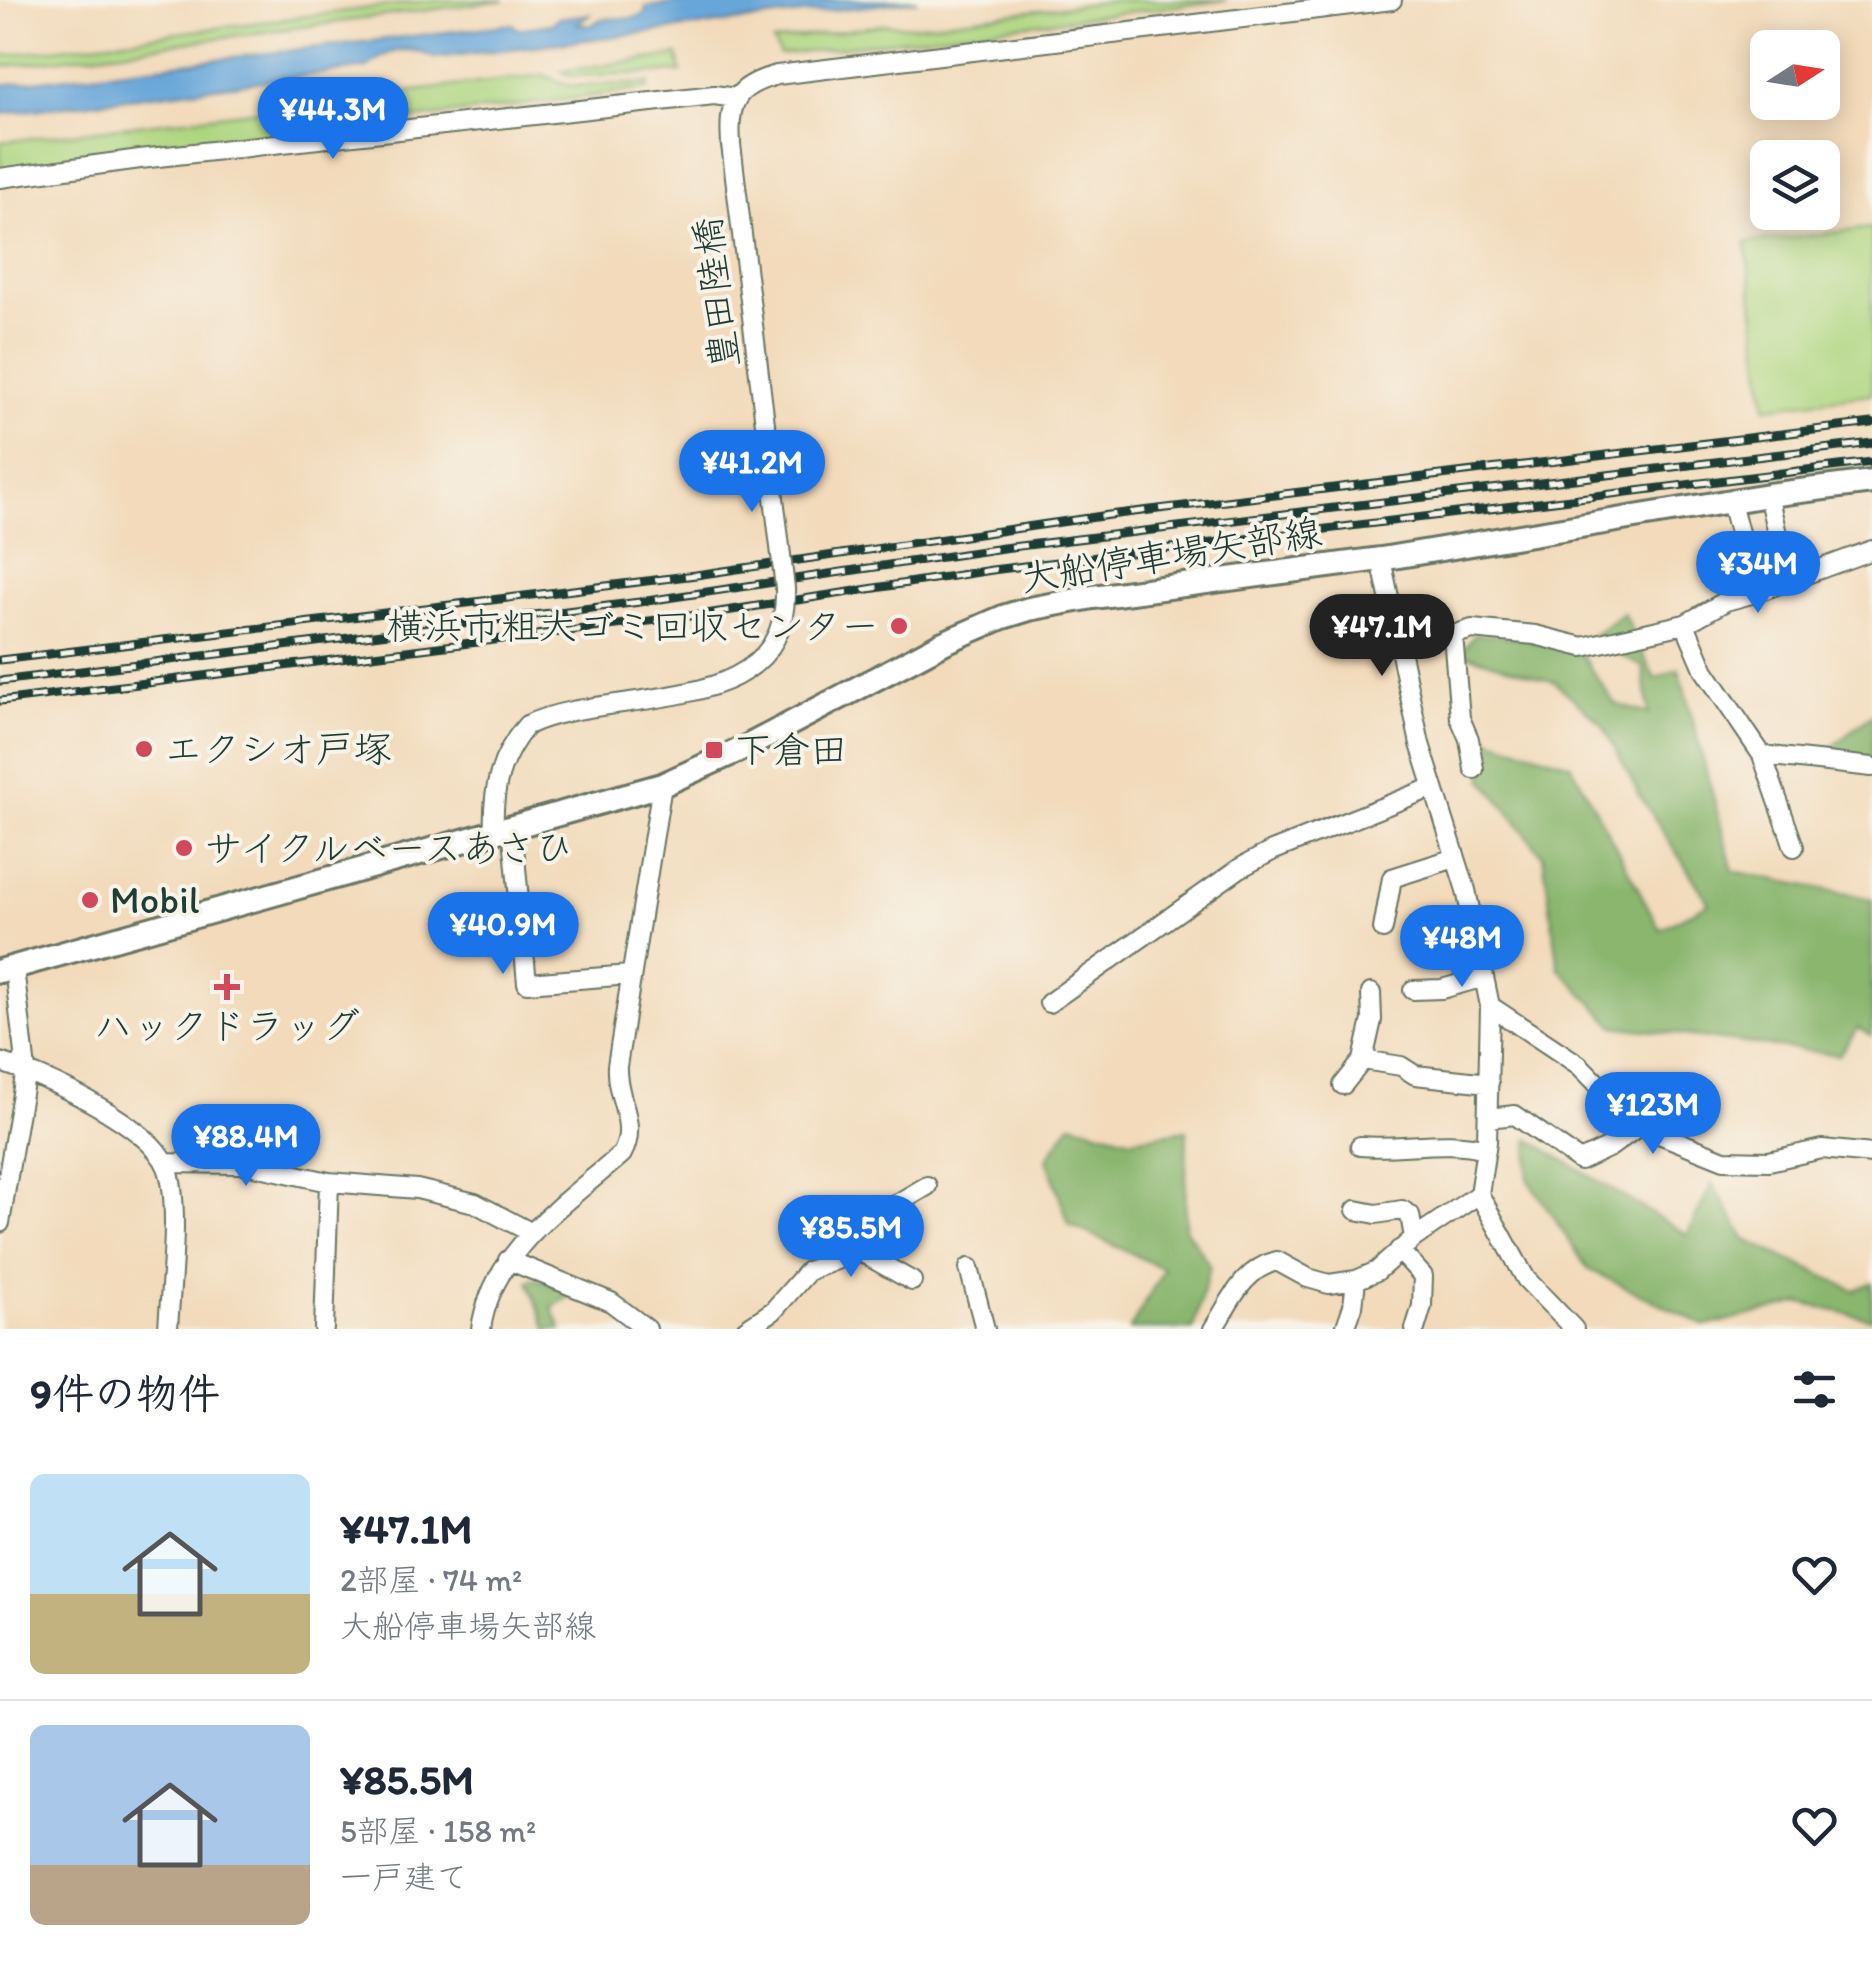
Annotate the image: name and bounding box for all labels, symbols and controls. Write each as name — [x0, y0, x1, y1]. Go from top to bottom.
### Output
north arrow — [1750, 30, 1840, 120]
map controls — [1750, 30, 1840, 230]
pin: ¥44.3M — [252, 77, 414, 162]
text: ¥44.3M — [280, 90, 386, 128]
button: layers — [1750, 140, 1840, 230]
street label: 豊田陸橋 — [684, 215, 748, 371]
pin: ¥41.2M — [671, 430, 833, 515]
text: ¥41.2M — [701, 443, 803, 481]
street label: 大船停車場矢部線 — [1017, 509, 1325, 601]
pin: ¥34M — [1699, 531, 1817, 616]
text: ¥34M — [1718, 544, 1798, 582]
pin: ¥47.1M — [1301, 594, 1463, 679]
place label: 横浜市粗大ゴミ回収センター — [387, 603, 879, 649]
text: ¥47.1M — [1332, 607, 1432, 645]
marker: 横浜市粗大ゴミ回収センター — [888, 615, 910, 637]
place label: エクシオ戸塚 — [164, 726, 392, 772]
place label: 下倉田 — [734, 727, 848, 773]
marker: エクシオ戸塚 — [133, 738, 155, 760]
marker: 下倉田 — [703, 739, 725, 761]
place label: サイクルベースあさひ — [204, 825, 573, 871]
marker: サイクルベースあさひ — [173, 837, 195, 859]
place label: Mobil — [110, 877, 200, 923]
marker: Mobil — [79, 889, 101, 911]
pin: ¥40.9M — [422, 892, 584, 977]
text: ¥40.9M — [450, 905, 556, 943]
pin: ¥48M — [1403, 905, 1521, 990]
text: ¥48M — [1422, 918, 1502, 956]
marker: ハックドラッグ — [216, 976, 238, 998]
place label: ハックドラッグ — [94, 1003, 360, 1049]
pin: ¥123M — [1583, 1072, 1723, 1157]
text: ¥123M — [1607, 1085, 1699, 1123]
pin: ¥88.4M — [165, 1104, 327, 1189]
text: ¥88.4M — [193, 1117, 299, 1155]
pin: ¥85.5M — [770, 1195, 932, 1280]
text: ¥85.5M — [800, 1208, 902, 1246]
icon: filters — [1787, 1362, 1842, 1417]
text: 9件の物件 — [30, 1368, 220, 1419]
text: ¥47.1M — [340, 1503, 472, 1554]
icon: home — [110, 1514, 230, 1634]
icon: heart — [1787, 1547, 1842, 1602]
text: 2部屋 · 74 m² — [340, 1561, 522, 1599]
text: 大船停車場矢部線 — [340, 1607, 596, 1645]
text: ¥85.5M — [340, 1754, 474, 1805]
icon: home — [110, 1765, 230, 1885]
icon: heart — [1787, 1798, 1842, 1853]
text: 5部屋 · 158 m² — [340, 1812, 536, 1850]
text: 一戸建て — [340, 1858, 468, 1896]

